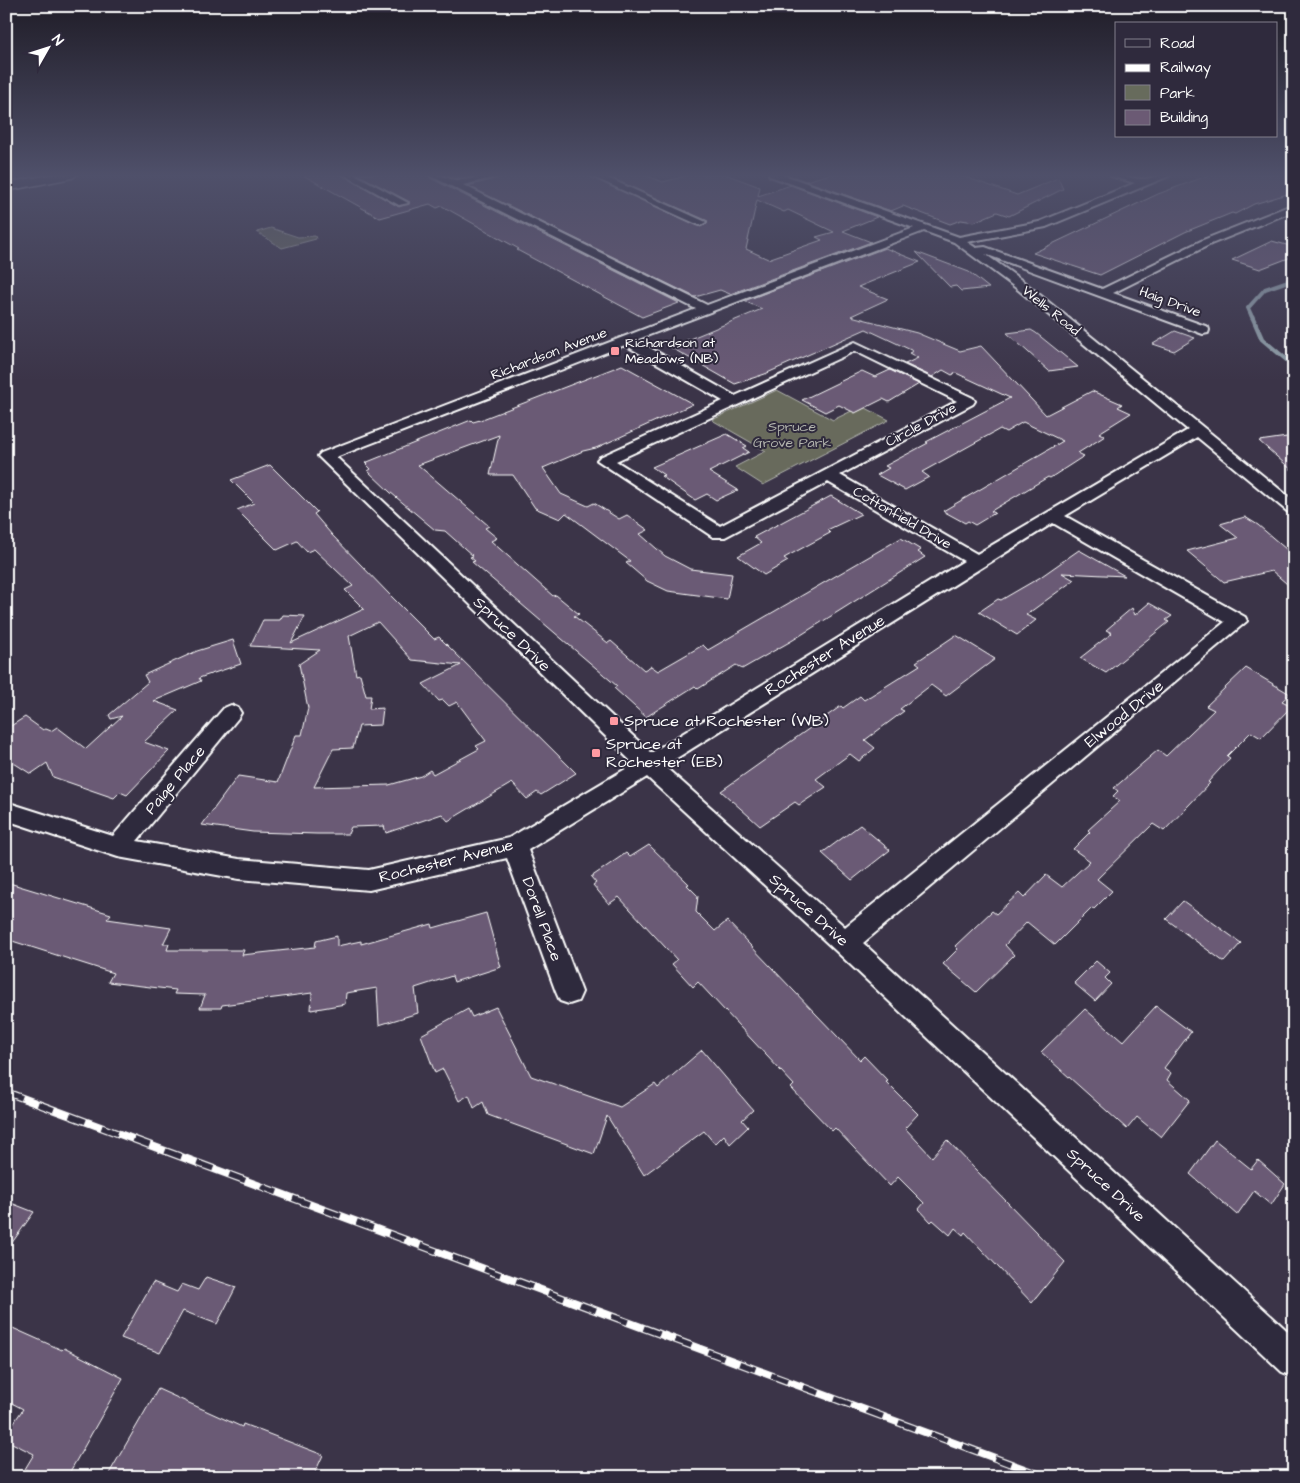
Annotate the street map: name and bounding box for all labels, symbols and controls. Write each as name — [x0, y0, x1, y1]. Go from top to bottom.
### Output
north arrow — [22, 22, 72, 72]
legend — [1115, 22, 1278, 138]
text: N — [47, 31, 68, 50]
text: Road — [1160, 33, 1195, 54]
text: Railway — [1160, 57, 1211, 79]
text: Park — [1160, 83, 1195, 104]
text: Building — [1160, 107, 1208, 129]
street label: Wells Road — [1018, 281, 1084, 341]
street label: Haig Drive — [1136, 282, 1204, 323]
street label: Richardson Avenue — [488, 322, 610, 385]
place label: Richardson at Meadows (NB) — [625, 333, 718, 369]
marker: Richardson at Meadows (NB) — [609, 345, 621, 357]
street label: Circle Drive — [882, 398, 960, 452]
park label: Spruce Grove Park — [753, 417, 831, 453]
street label: Cottonfield Drive — [849, 482, 955, 555]
street label: Spruce Drive — [468, 591, 556, 677]
street label: Rochester Avenue — [761, 609, 889, 701]
street label: Elwood Drive — [1080, 675, 1169, 753]
place label: Spruce at Rochester (WB) — [624, 710, 829, 732]
marker: Spruce at Rochester (WB) — [608, 715, 620, 727]
place label: Spruce at Rochester (EB) — [606, 733, 723, 773]
street label: Paige Place — [140, 741, 211, 820]
marker: Spruce at Rochester (EB) — [590, 747, 602, 759]
street label: Rochester Avenue — [377, 834, 516, 888]
street label: Spruce Drive — [765, 868, 854, 952]
street label: Dorell Place — [517, 874, 567, 964]
street label: Spruce Drive — [1062, 1143, 1150, 1227]

